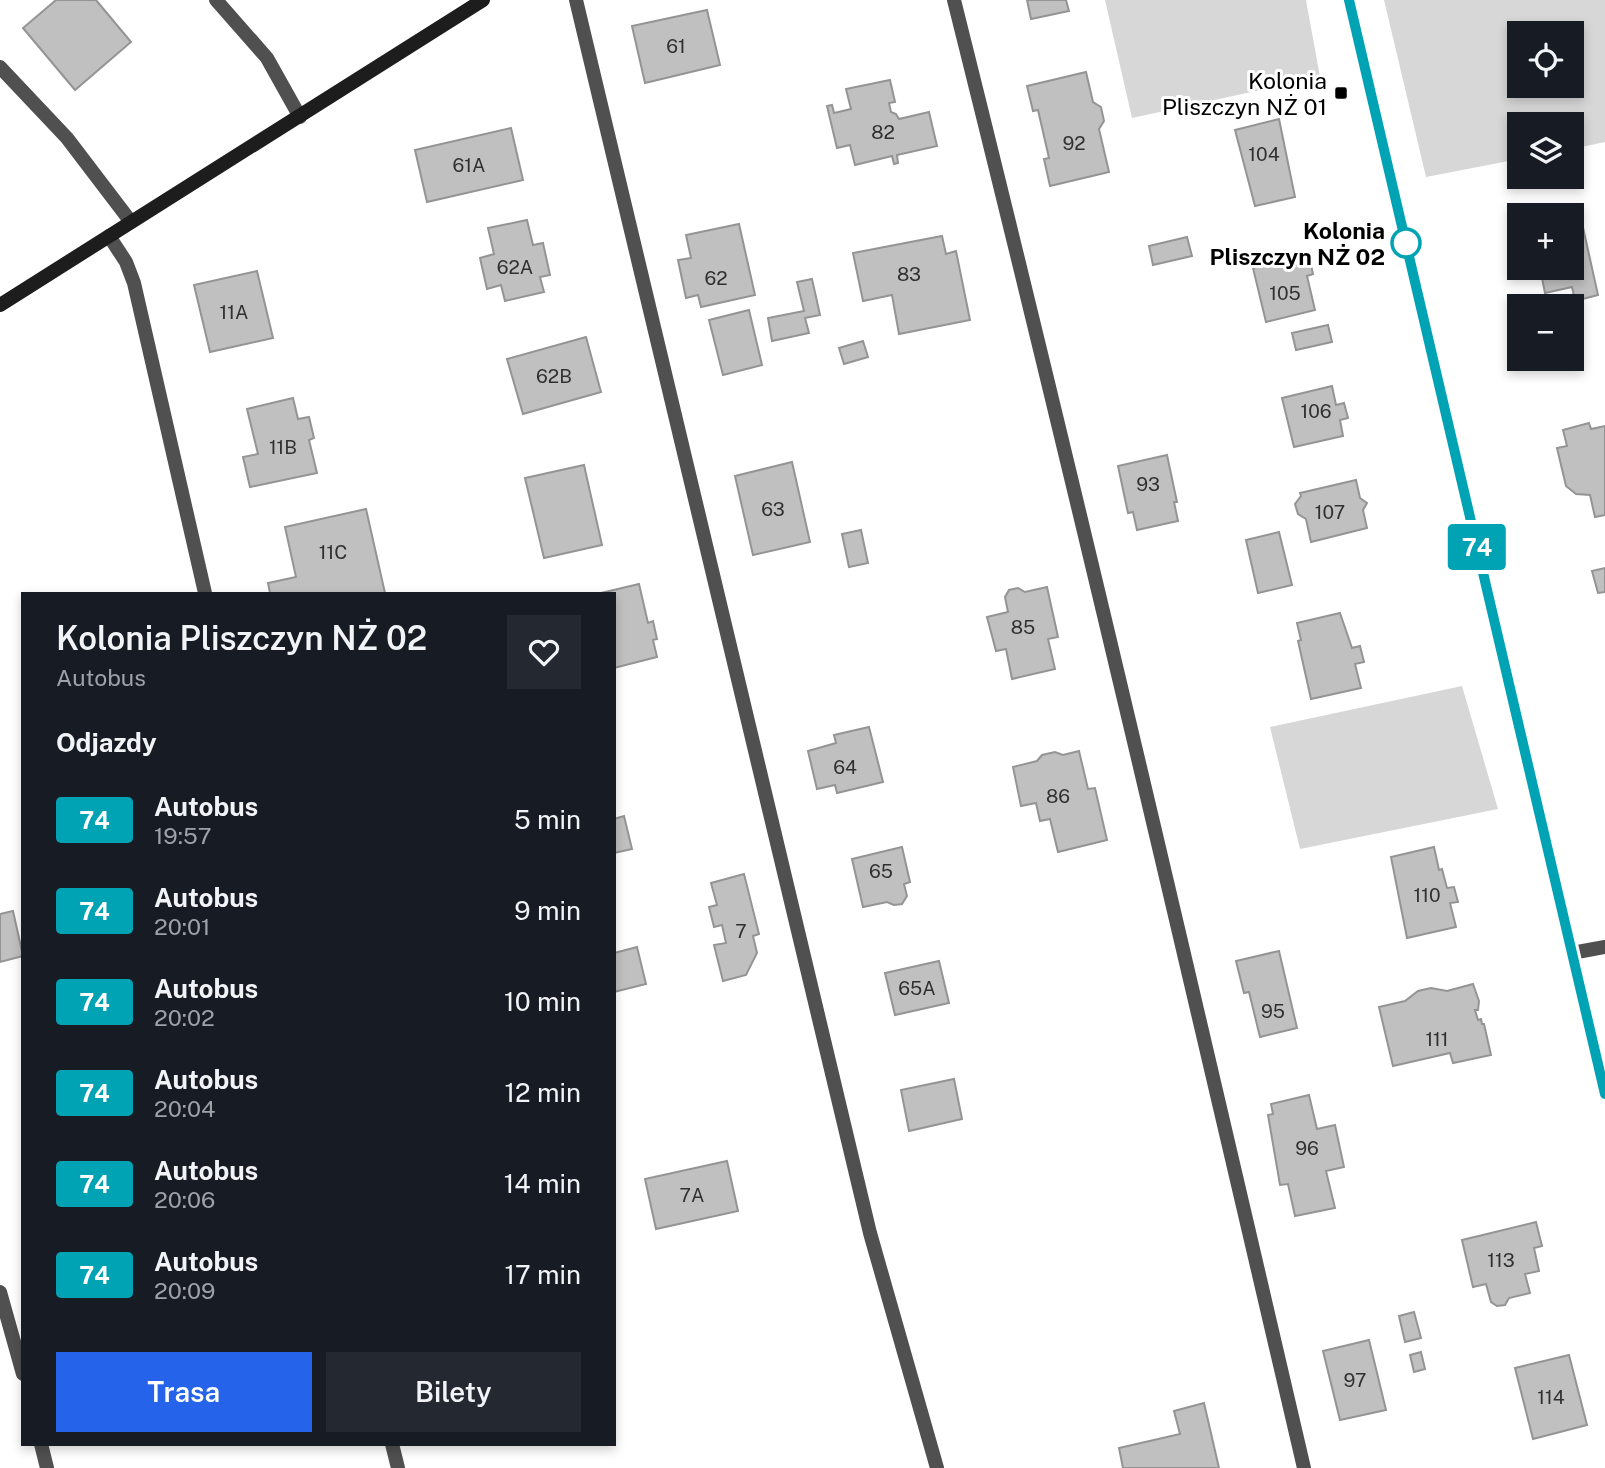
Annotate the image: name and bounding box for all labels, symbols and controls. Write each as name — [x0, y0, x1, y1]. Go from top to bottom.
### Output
map controls — [1507, 21, 1584, 371]
button: locate — [1507, 21, 1584, 98]
house number: 61 — [666, 35, 686, 57]
place label: Kolonia Pliszczyn NŻ 01 — [1162, 67, 1327, 120]
marker: Kolonia Pliszczyn NŻ 01 — [1333, 85, 1349, 101]
button: layers — [1507, 112, 1584, 189]
house number: 82 — [871, 121, 895, 143]
house number: 92 — [1062, 132, 1086, 154]
house number: 104 — [1248, 143, 1280, 165]
house number: 61A — [452, 154, 486, 176]
button: + — [1507, 203, 1584, 280]
place label: Kolonia Pliszczyn NŻ 02 — [1210, 217, 1385, 270]
marker: Kolonia Pliszczyn NŻ 02 — [1391, 228, 1421, 258]
house number: 62A — [497, 256, 533, 278]
house number: 83 — [897, 263, 921, 285]
house number: 62 — [704, 267, 728, 289]
house number: 105 — [1269, 282, 1301, 304]
button: − — [1507, 294, 1584, 371]
house number: 11A — [220, 301, 248, 323]
house number: 62B — [536, 365, 572, 387]
house number: 106 — [1300, 400, 1332, 422]
house number: 11B — [269, 436, 297, 458]
house number: 93 — [1136, 473, 1160, 495]
house number: 63 — [761, 498, 785, 520]
house number: 107 — [1315, 501, 1345, 523]
line badge: 74 — [1446, 524, 1508, 570]
text: 74 — [1462, 533, 1492, 561]
house number: 11C — [319, 541, 347, 563]
button: heart — [507, 615, 581, 689]
house number: 85 — [1011, 616, 1035, 638]
text: Kolonia Pliszczyn NŻ 02 — [56, 619, 427, 657]
text: Autobus — [56, 664, 146, 691]
text: Odjazdy — [56, 727, 157, 758]
house number: 64 — [833, 756, 857, 778]
house number: 86 — [1046, 785, 1070, 807]
text: Autobus — [154, 791, 258, 822]
text: 5 min — [514, 804, 581, 835]
text: 74 — [79, 806, 110, 834]
text: 19:57 — [154, 822, 211, 849]
house number: 65 — [869, 860, 893, 882]
text: Autobus — [154, 882, 258, 913]
house number: 110 — [1413, 884, 1441, 906]
text: 9 min — [514, 895, 581, 926]
text: 74 — [79, 897, 110, 925]
text: 20:01 — [154, 913, 210, 940]
house number: 7 — [735, 920, 747, 942]
text: Autobus — [154, 973, 258, 1004]
house number: 65A — [898, 977, 936, 999]
text: 10 min — [504, 986, 581, 1017]
text: 74 — [79, 988, 110, 1016]
house number: 95 — [1261, 1000, 1285, 1022]
text: 20:02 — [154, 1004, 215, 1031]
house number: 111 — [1425, 1028, 1449, 1050]
text: Autobus — [154, 1064, 258, 1095]
text: 12 min — [505, 1077, 581, 1108]
text: 74 — [79, 1079, 110, 1107]
text: 20:04 — [154, 1095, 215, 1122]
house number: 96 — [1295, 1137, 1319, 1159]
text: Autobus — [154, 1155, 258, 1186]
text: 14 min — [504, 1168, 581, 1199]
text: 74 — [79, 1170, 110, 1198]
house number: 7A — [680, 1184, 704, 1206]
text: 20:06 — [154, 1186, 215, 1213]
text: Autobus — [154, 1246, 258, 1277]
house number: 113 — [1487, 1249, 1515, 1271]
text: 17 min — [504, 1259, 581, 1290]
text: 74 — [79, 1261, 110, 1289]
text: 20:09 — [154, 1277, 215, 1304]
button: Trasa — [56, 1352, 312, 1432]
button: Bilety — [326, 1352, 581, 1432]
house number: 97 — [1344, 1369, 1366, 1391]
house number: 114 — [1537, 1386, 1565, 1408]

